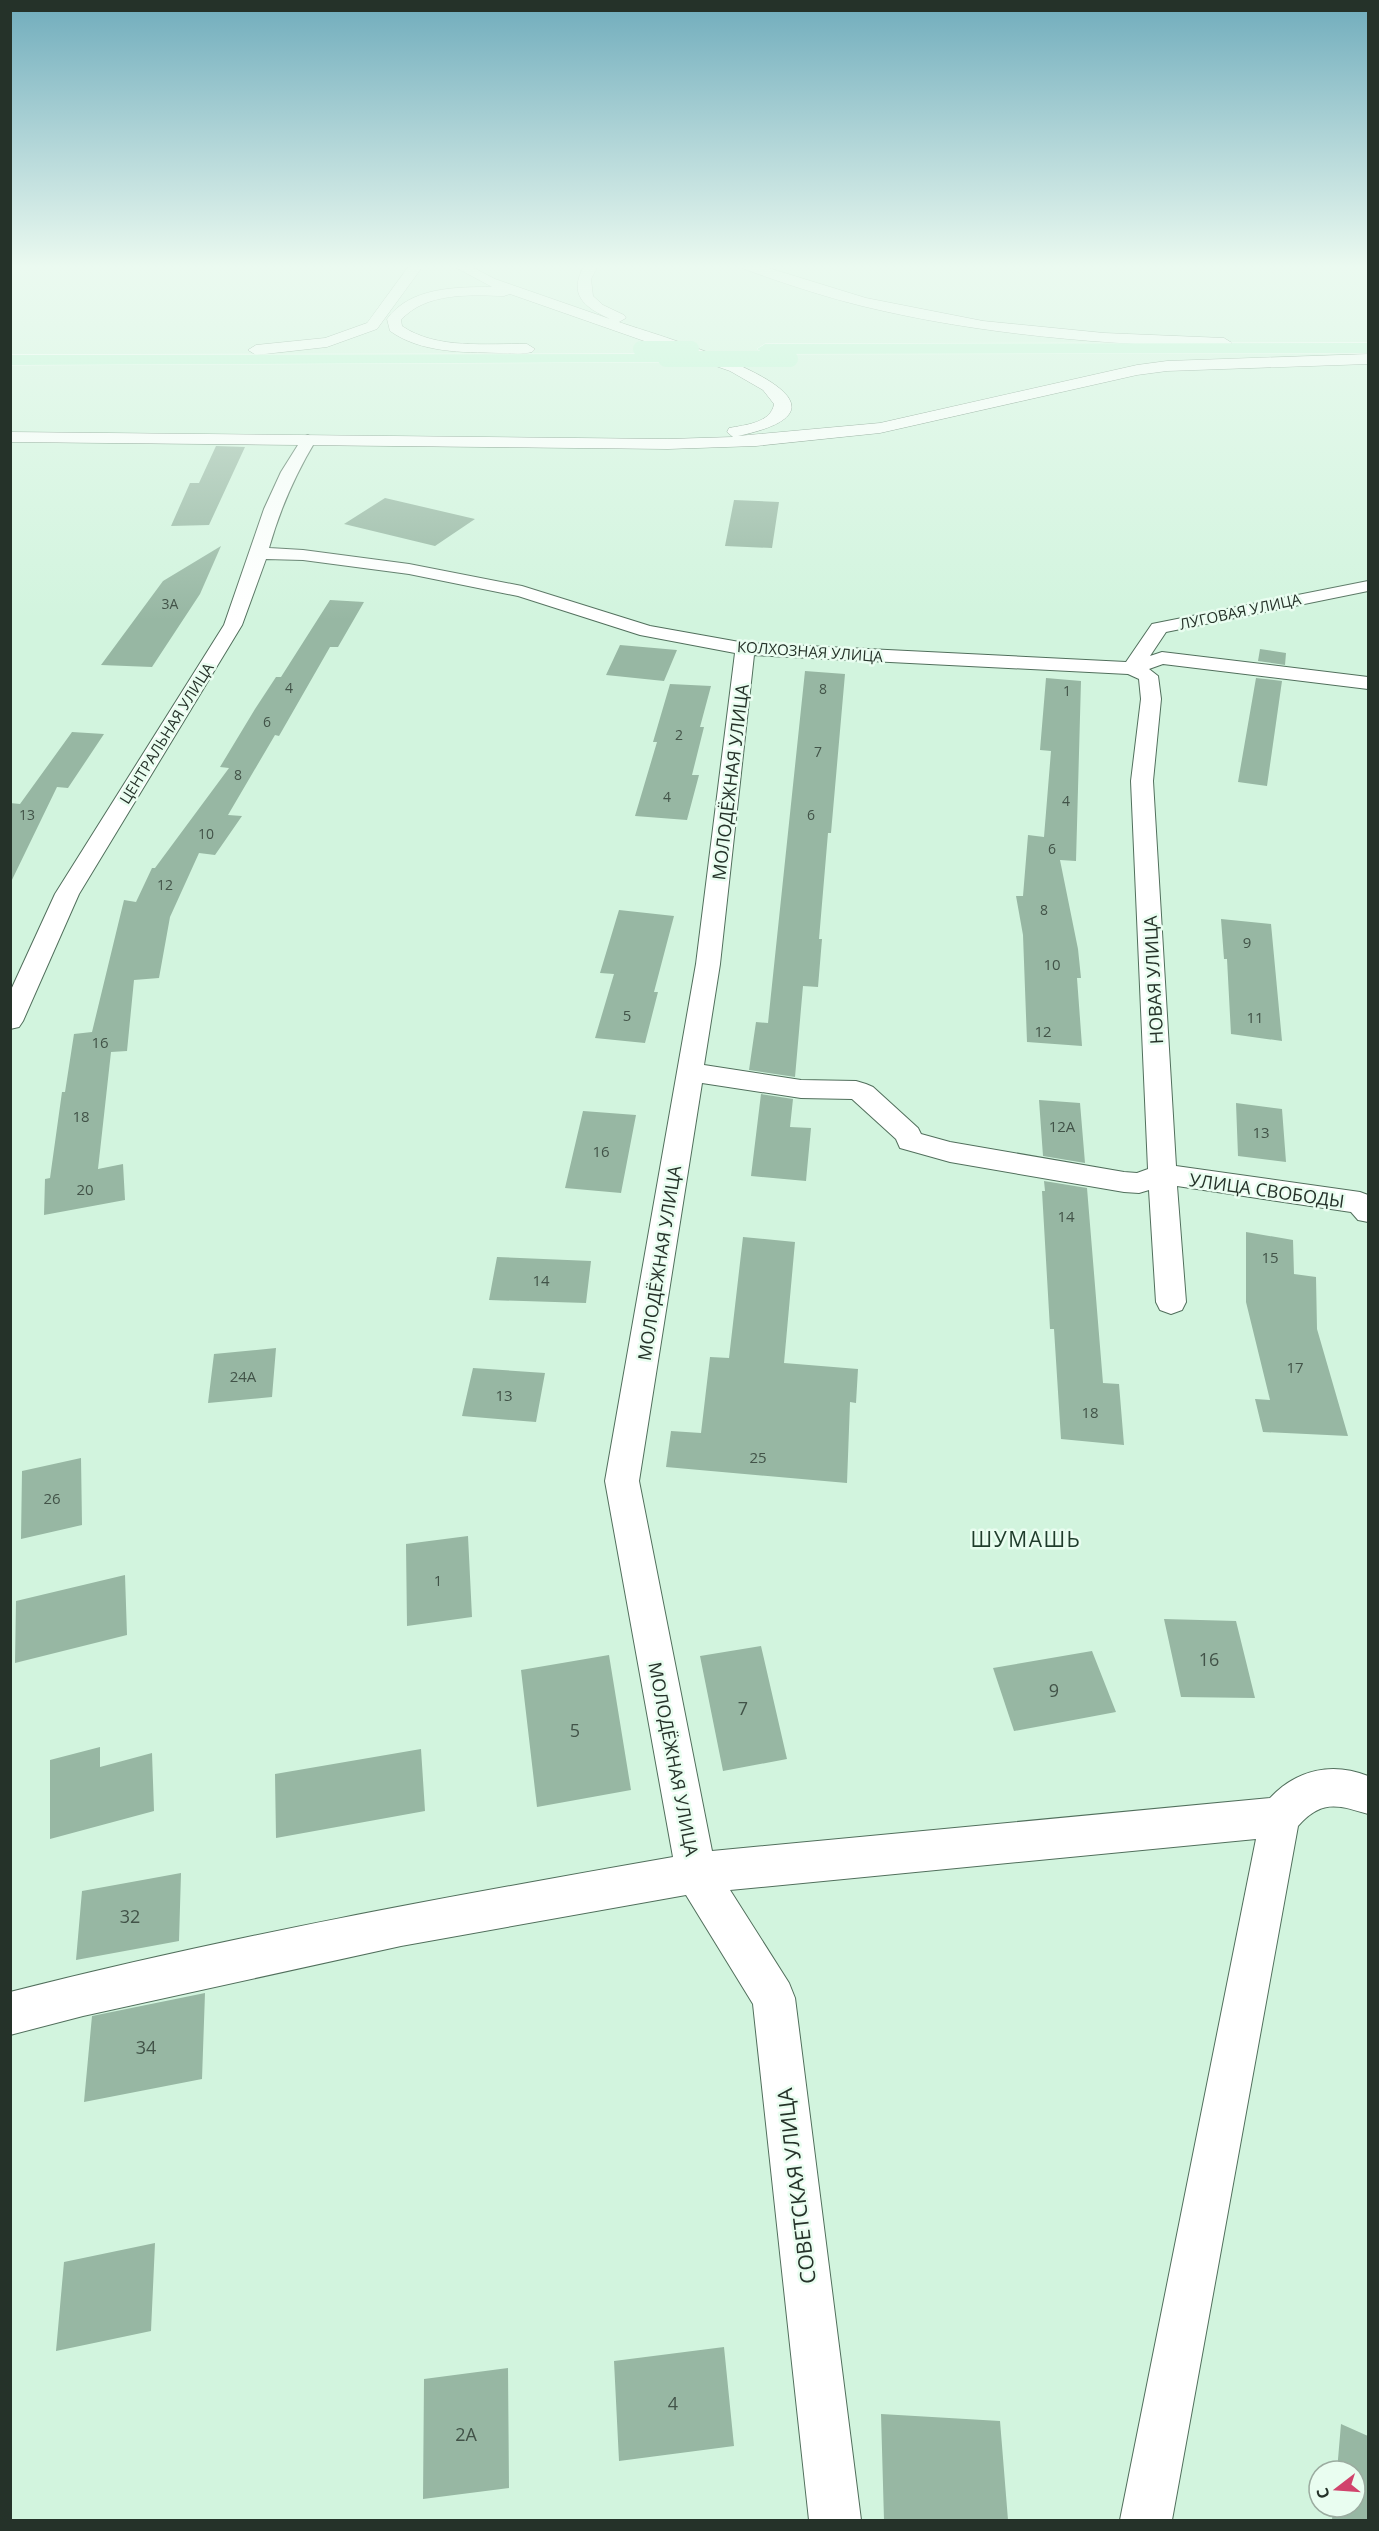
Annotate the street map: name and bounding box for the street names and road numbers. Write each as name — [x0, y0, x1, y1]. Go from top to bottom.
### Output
street label: ЛУГОВАЯ УЛИЦА — [1177, 588, 1303, 634]
street label: КОЛХОЗНАЯ УЛИЦА — [736, 636, 884, 666]
street label: ЦЕНТРАЛЬНАЯ УЛИЦА — [114, 658, 218, 807]
street label: МОЛОДЁЖНАЯ УЛИЦА — [706, 682, 754, 881]
street label: НОВАЯ УЛИЦА — [1138, 915, 1168, 1045]
street label: МОЛОДЁЖНАЯ УЛИЦА — [632, 1163, 686, 1362]
street label: УЛИЦА СВОБОДЫ — [1188, 1167, 1346, 1213]
street label: МОЛОДЁЖНАЯ УЛИЦА — [643, 1660, 705, 1859]
street label: СОВЕТСКАЯ УЛИЦА — [770, 2086, 822, 2285]

